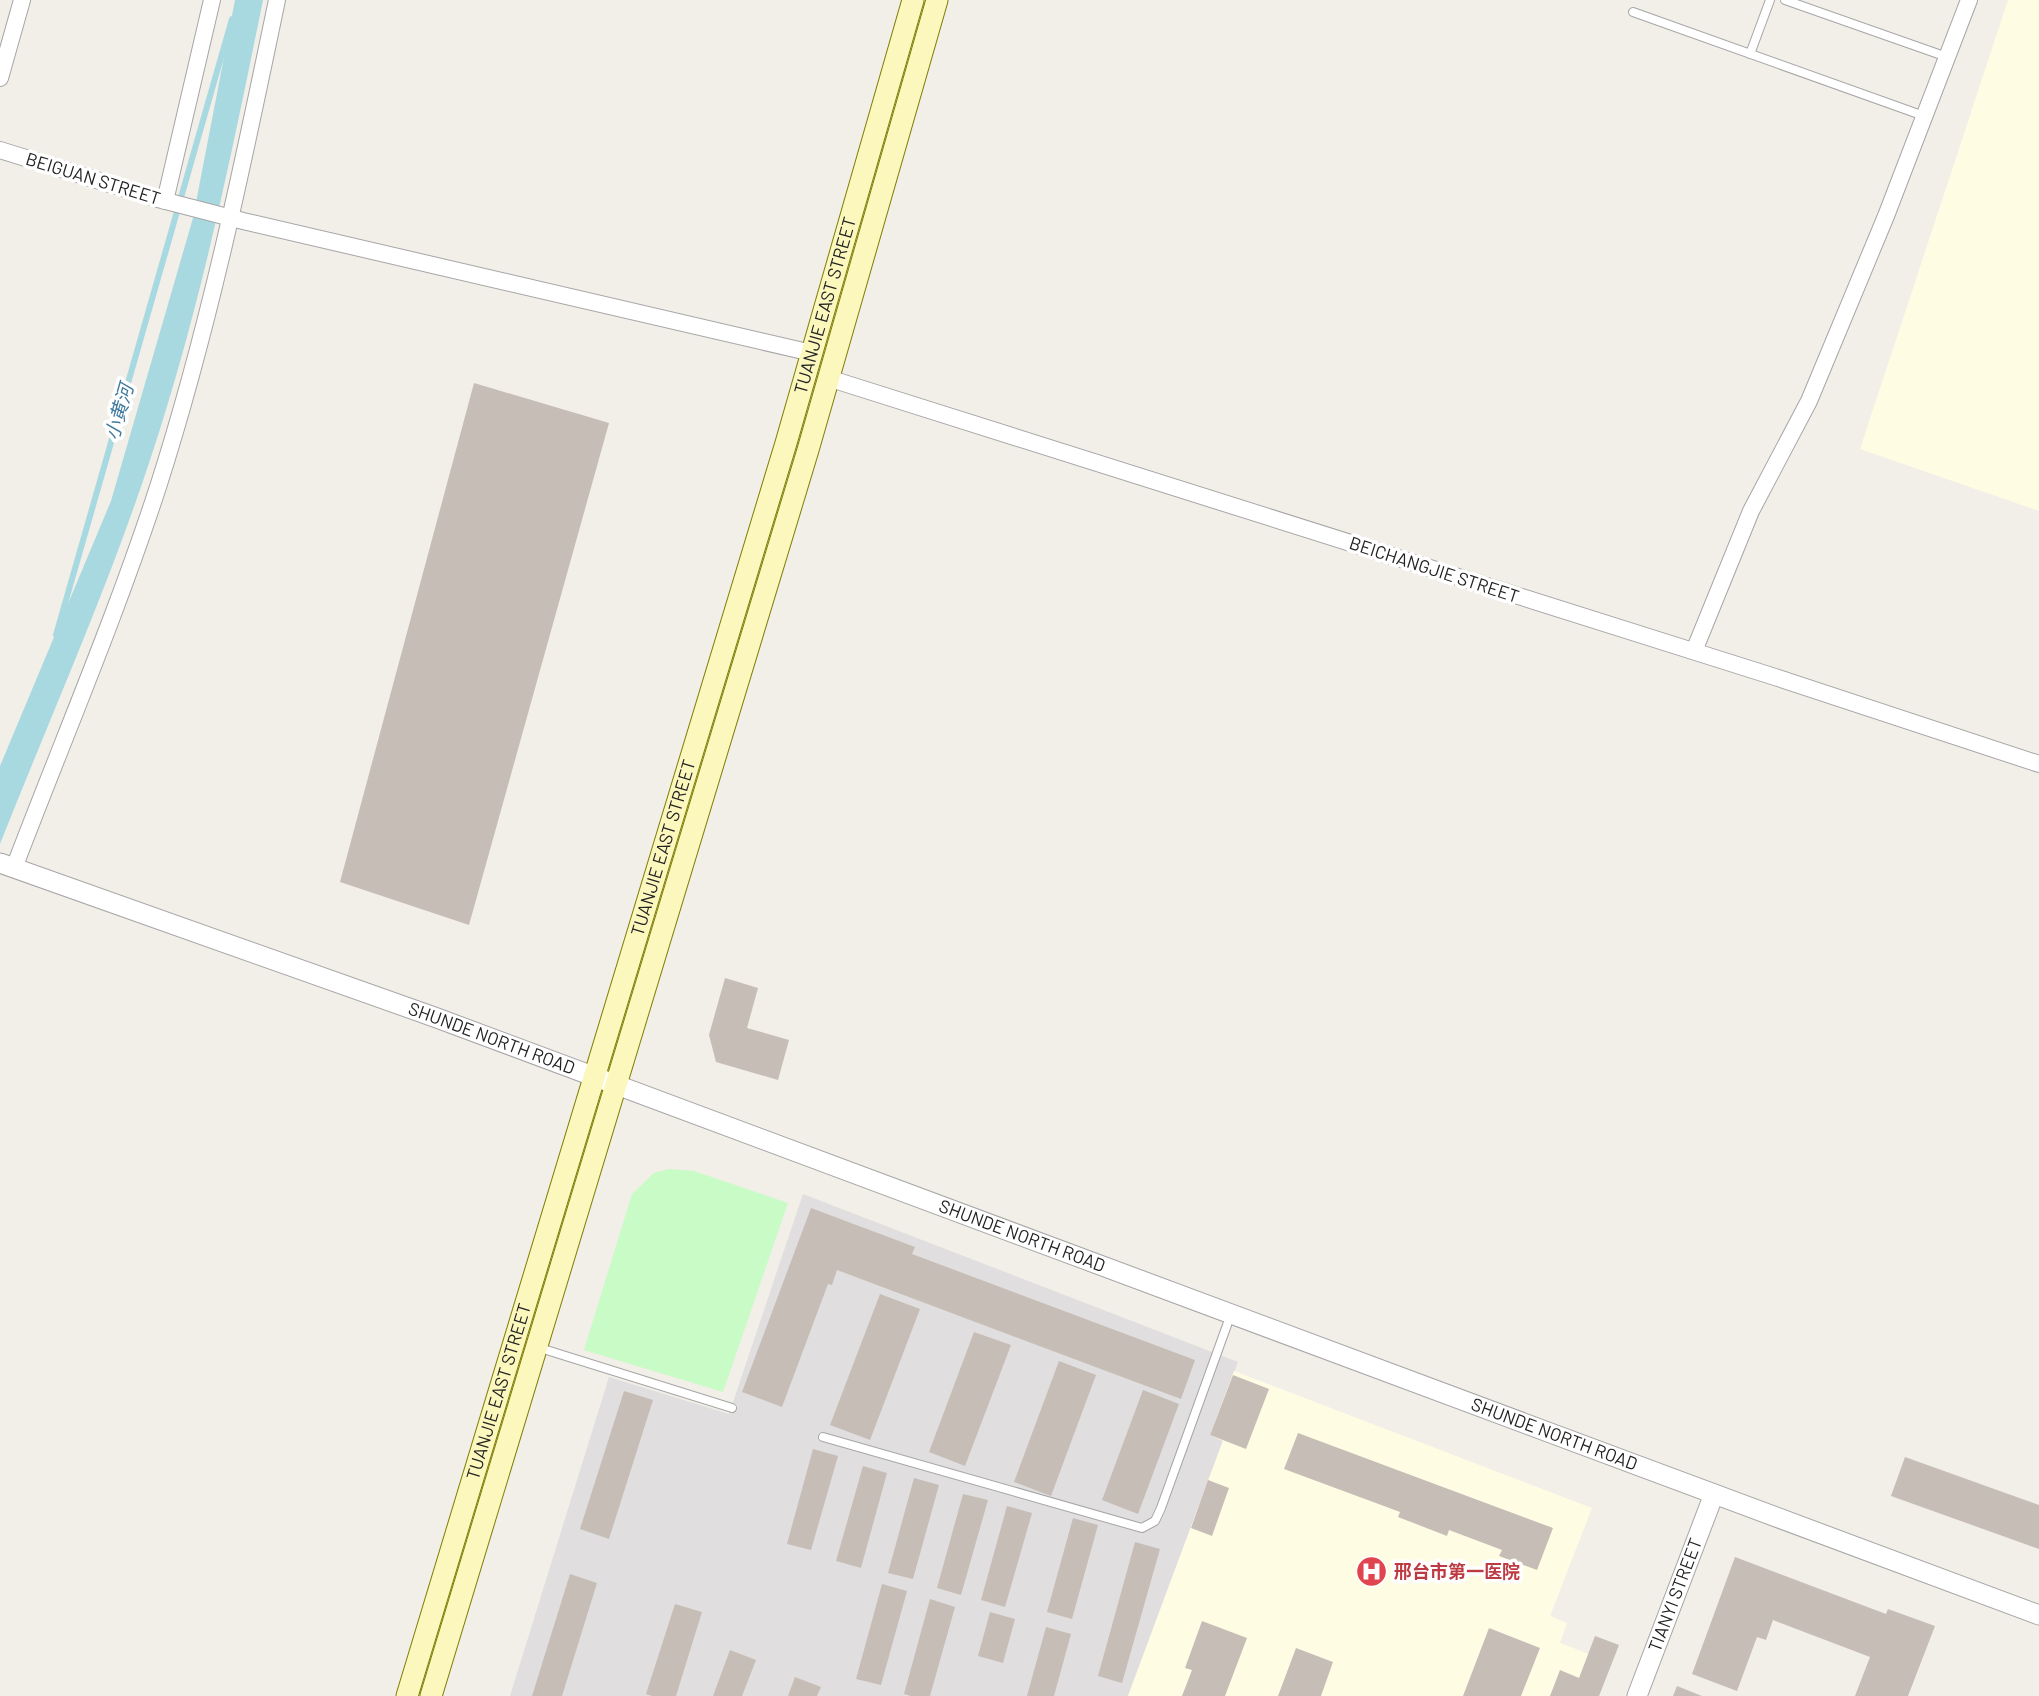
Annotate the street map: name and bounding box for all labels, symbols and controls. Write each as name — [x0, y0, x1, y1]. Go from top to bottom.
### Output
street label: BEIGUAN STREET — [23, 147, 163, 209]
street label: TUANJIE EAST STREET — [789, 214, 860, 396]
water label: 小黄河 — [100, 377, 139, 442]
street label: BEICHANGJIE STREET — [1347, 531, 1522, 607]
street label: TUANJIE EAST STREET — [626, 757, 700, 938]
street label: SHUNDE NORTH ROAD — [406, 997, 578, 1078]
street label: SHUNDE NORTH ROAD — [936, 1194, 1109, 1276]
street label: TUANJIE EAST STREET — [461, 1301, 535, 1482]
street label: SHUNDE NORTH ROAD — [1468, 1392, 1641, 1474]
street label: TIANYI STREET — [1643, 1535, 1706, 1655]
hospital icon: 邢台市第一医院 — [1354, 1555, 1388, 1589]
place label: 邢台市第一医院 — [1394, 1560, 1520, 1582]

